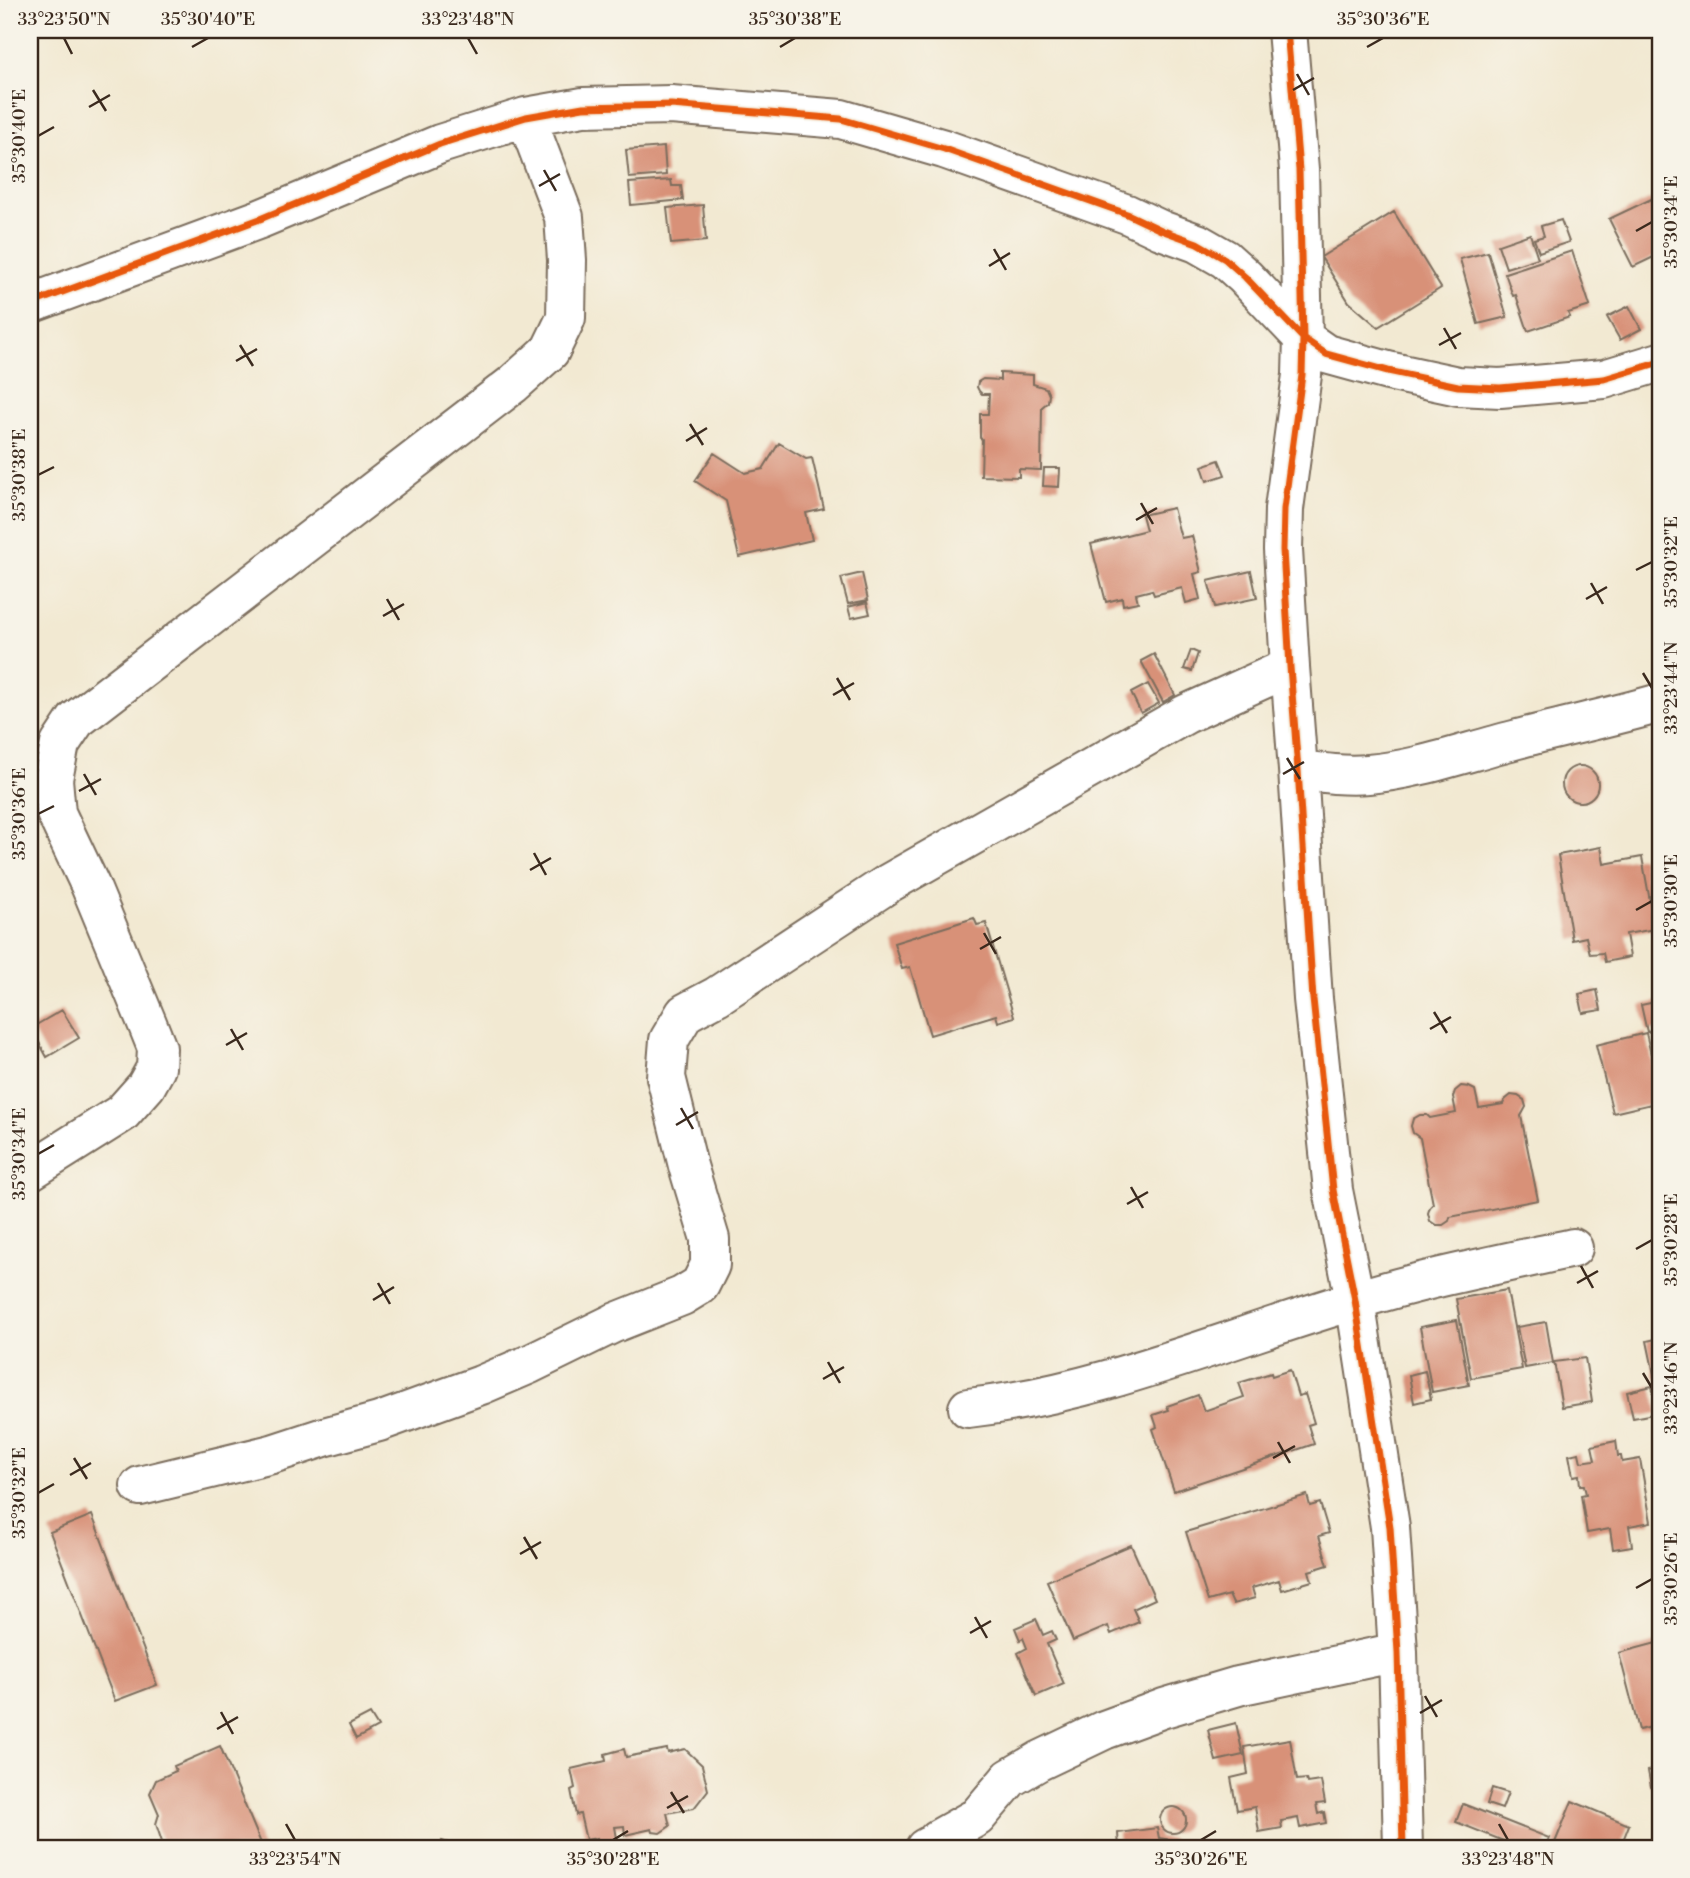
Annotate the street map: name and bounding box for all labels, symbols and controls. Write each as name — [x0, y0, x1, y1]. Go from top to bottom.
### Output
text: 33°23'50"N — [18, 8, 111, 31]
text: 35°30'40"E — [161, 8, 255, 31]
text: 33°23'48"N — [422, 8, 515, 31]
text: 35°30'38"E — [749, 8, 841, 31]
text: 35°30'36"E — [1337, 8, 1429, 31]
text: 35°30'40"E — [8, 89, 31, 183]
text: 35°30'34"E — [1660, 176, 1683, 268]
text: 35°30'38"E — [8, 429, 31, 521]
text: 35°30'32"E — [1660, 516, 1683, 608]
text: 33°23'44"N — [1660, 641, 1683, 734]
text: 35°30'36"E — [8, 768, 31, 860]
text: 35°30'30"E — [1660, 854, 1683, 948]
text: 35°30'34"E — [8, 1108, 31, 1200]
text: 35°30'28"E — [1660, 1193, 1683, 1287]
text: 33°23'46"N — [1660, 1341, 1683, 1434]
text: 35°30'32"E — [8, 1447, 31, 1539]
text: 35°30'26"E — [1660, 1532, 1683, 1626]
text: 33°23'54"N — [249, 1848, 342, 1871]
text: 35°30'28"E — [566, 1848, 660, 1871]
text: 35°30'26"E — [1154, 1848, 1248, 1871]
text: 33°23'48"N — [1462, 1848, 1555, 1871]

